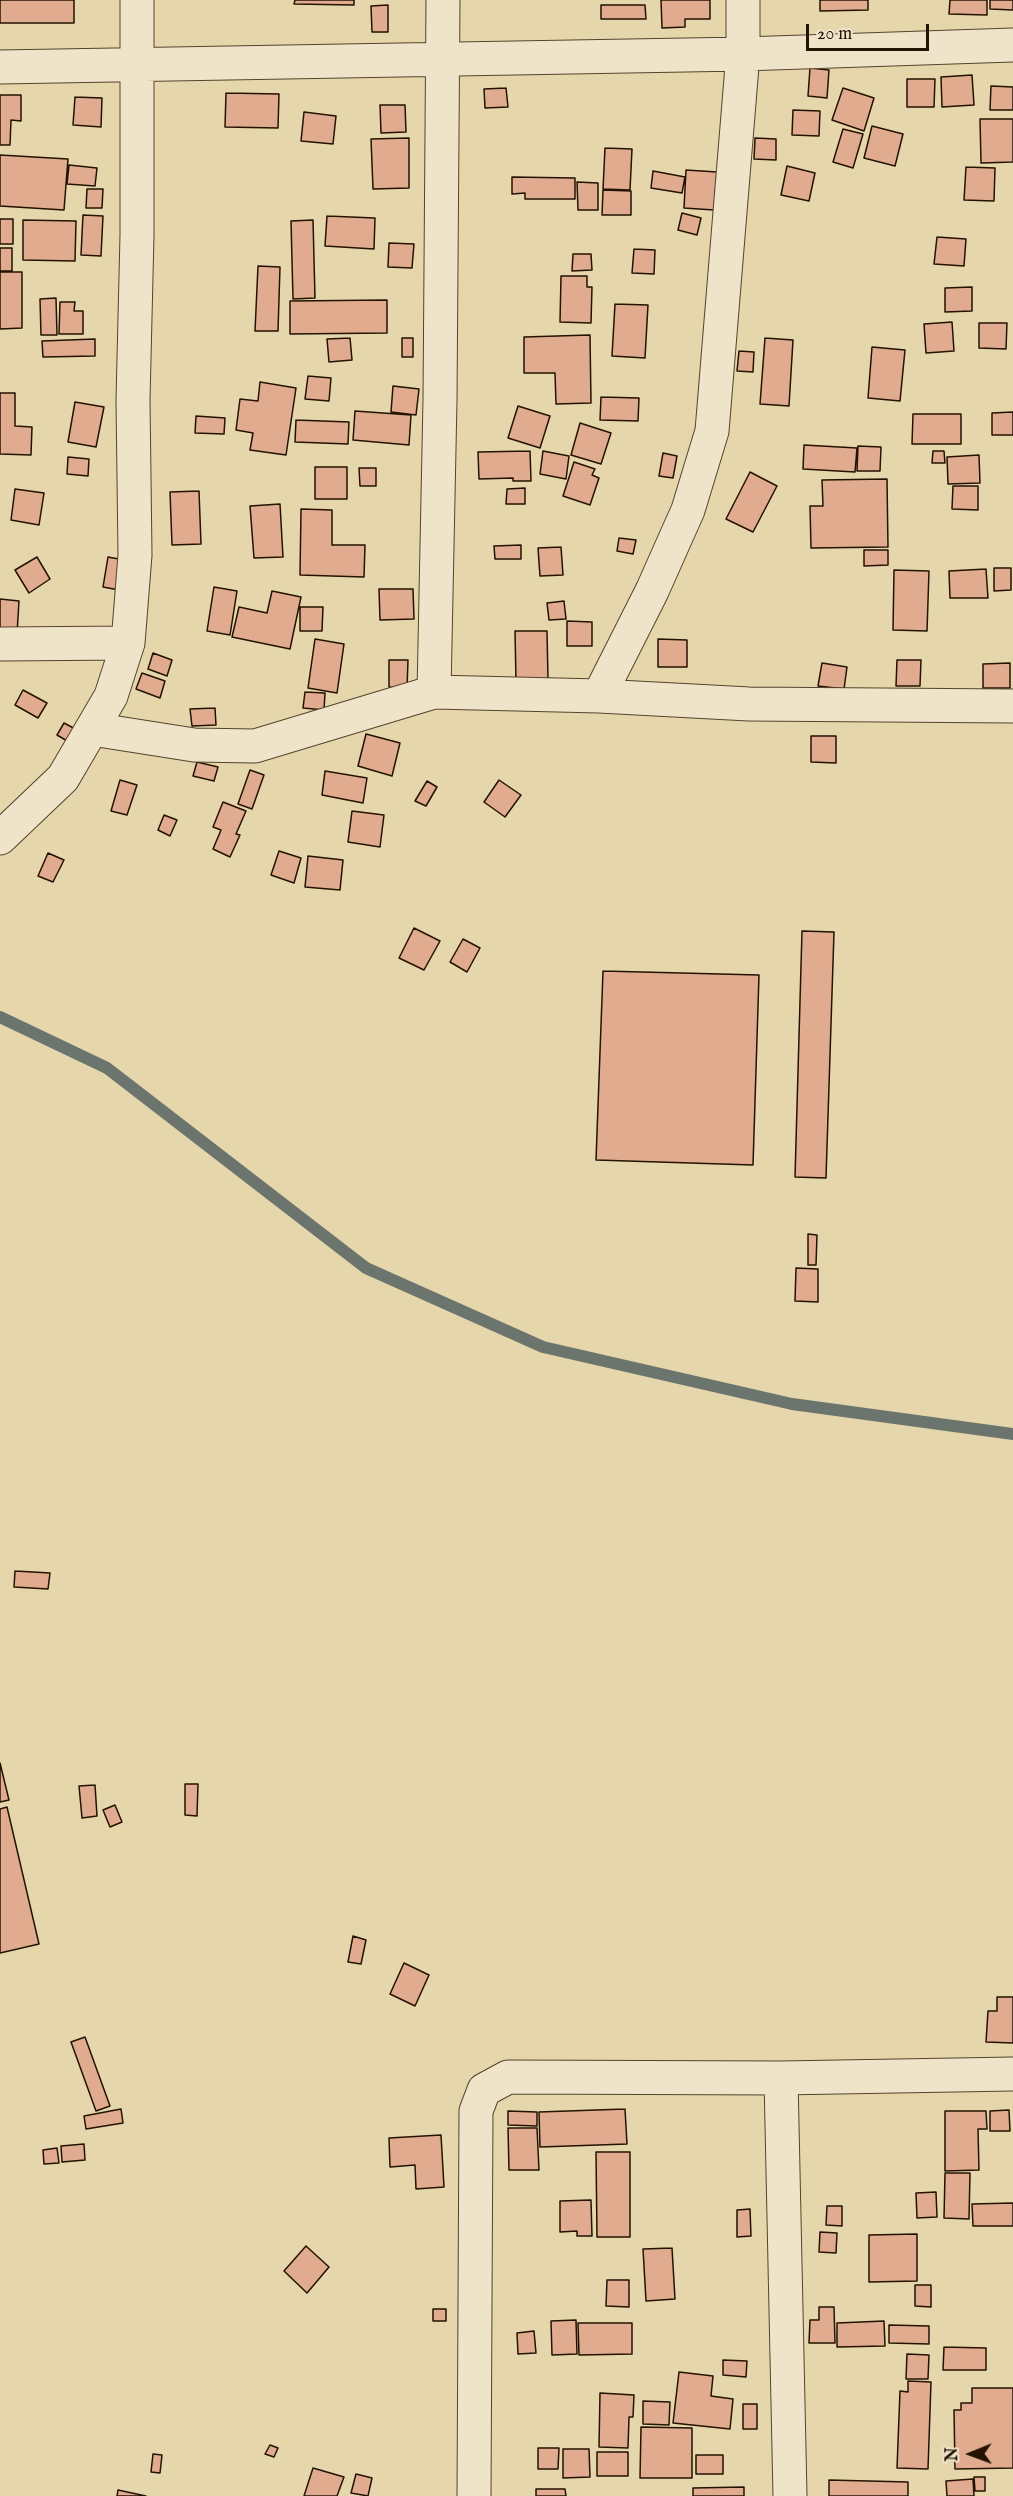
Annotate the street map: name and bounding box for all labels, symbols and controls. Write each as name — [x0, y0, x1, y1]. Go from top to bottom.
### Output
scale bar — [809, 12, 932, 50]
text: 20 m — [817, 23, 852, 46]
north arrow — [941, 2424, 1001, 2484]
text: N — [943, 2447, 963, 2461]

